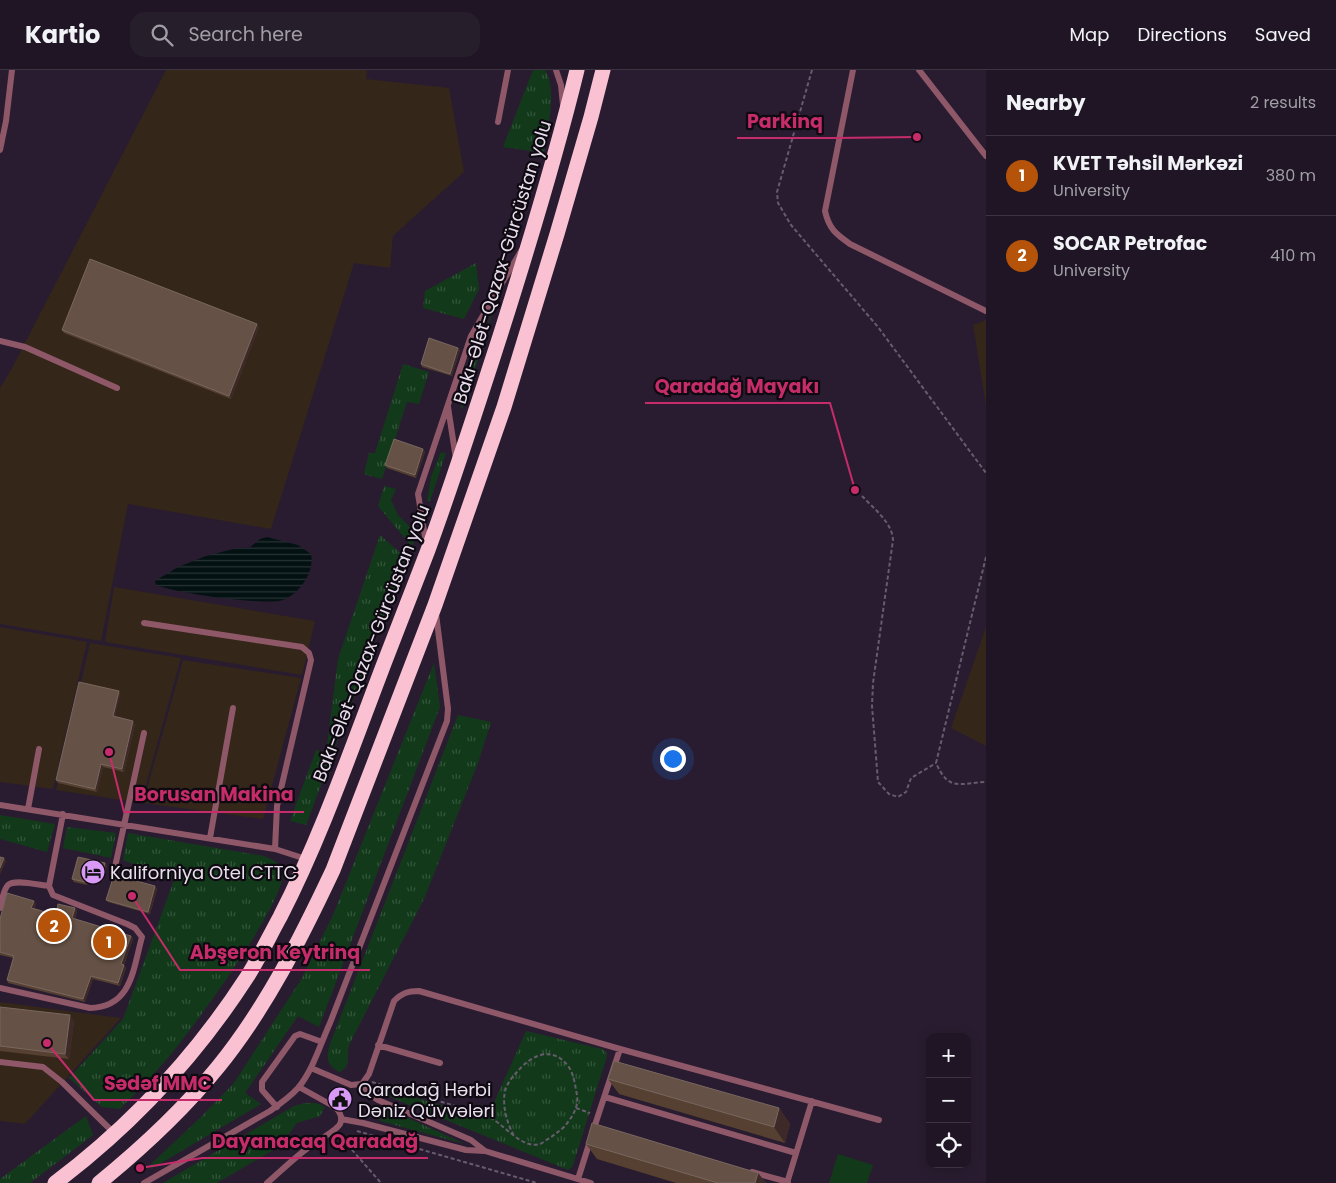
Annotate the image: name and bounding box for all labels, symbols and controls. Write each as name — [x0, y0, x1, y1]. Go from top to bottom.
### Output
search box — [130, 12, 480, 57]
text: Kartio — [25, 18, 100, 51]
icon: search — [148, 21, 176, 49]
text: Search here — [188, 21, 303, 48]
text: Map — [1070, 22, 1109, 47]
text: Directions — [1137, 22, 1227, 47]
text: Saved — [1255, 22, 1311, 47]
text: Nearby — [1006, 88, 1086, 117]
text: 2 results — [1250, 91, 1316, 114]
callout: Parkinq — [737, 104, 833, 138]
text: Parkinq — [747, 108, 823, 135]
street label: Bakı-Ələt-Qazax-Gürcüstan yolu — [447, 117, 557, 407]
text: KVET Təhsil Mərkəzi — [1053, 150, 1243, 177]
text: 1 — [1019, 164, 1025, 187]
text: 380 m — [1266, 164, 1316, 187]
text: University — [1053, 179, 1130, 202]
text: SOCAR Petrofac — [1053, 230, 1207, 257]
text: 2 — [1017, 244, 1027, 267]
text: 410 m — [1270, 244, 1316, 267]
text: University — [1053, 259, 1130, 282]
callout: Qaradağ Mayakı — [645, 369, 830, 403]
text: Qaradağ Mayakı — [655, 373, 819, 400]
street label: Bakı-Ələt-Qazax-Gürcüstan yolu — [306, 501, 436, 785]
your location — [660, 746, 686, 772]
callout: Borusan Makina — [124, 778, 304, 812]
text: Borusan Makina — [134, 781, 294, 808]
hotel icon: Kaliforniya Otel CTTC — [80, 859, 106, 885]
place label: Kaliforniya Otel CTTC — [110, 860, 297, 885]
pin: 2 — [38, 907, 70, 945]
pin: 1 — [93, 923, 125, 961]
callout: Abşeron Keytrinq — [180, 936, 370, 970]
text: Abşeron Keytrinq — [190, 939, 360, 966]
map controls — [926, 1033, 971, 1168]
button: + — [926, 1033, 971, 1078]
callout: Sədəf MMC — [94, 1066, 222, 1100]
text: Sədəf MMC — [104, 1070, 212, 1097]
place label: Qaradağ Hərbi Dəniz Qüvvələri — [358, 1077, 495, 1123]
button: − — [926, 1078, 971, 1123]
public building icon: Qaradağ Hərbi Dəniz Qüvvələri — [327, 1086, 353, 1112]
button: locate — [926, 1123, 971, 1168]
callout: Dayanacaq Qaradağ — [202, 1124, 428, 1158]
text: Dayanacaq Qaradağ — [212, 1128, 418, 1155]

